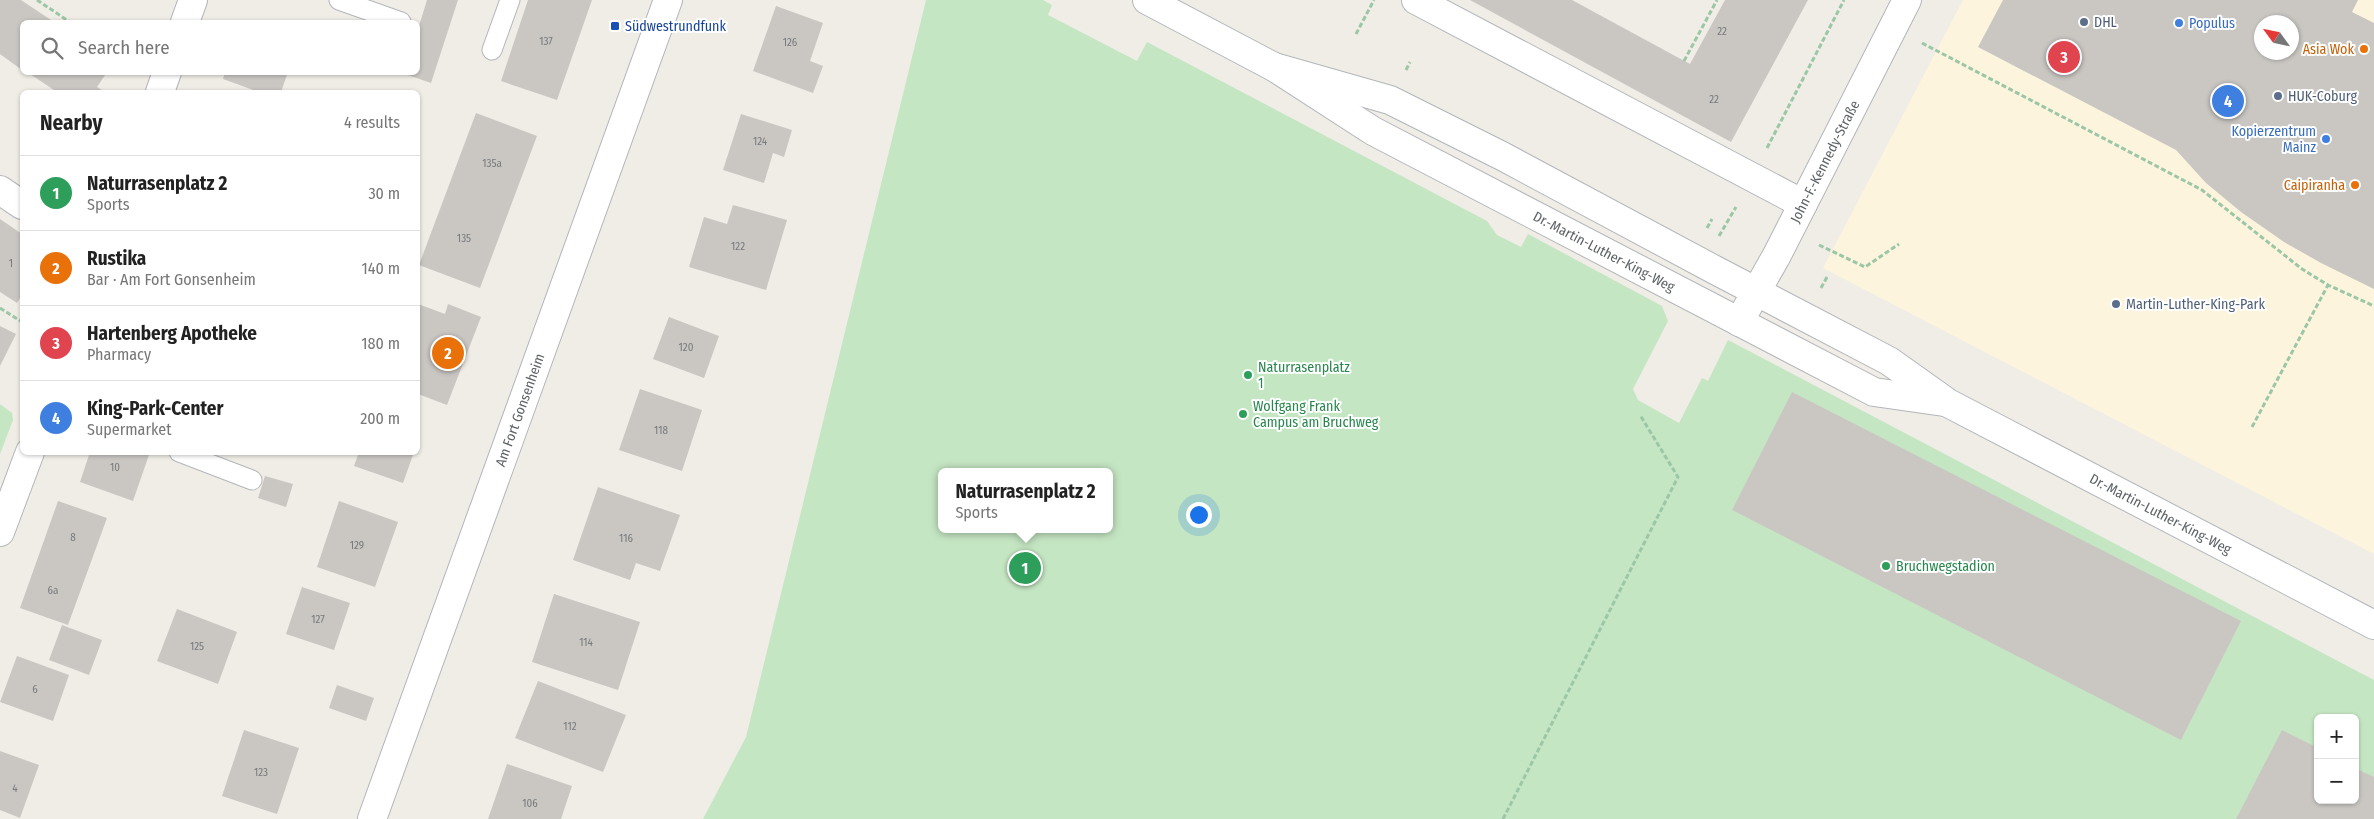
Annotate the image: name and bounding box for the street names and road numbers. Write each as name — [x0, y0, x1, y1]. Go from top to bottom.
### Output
street label: John-F.-Kennedy-Straße — [1787, 98, 1863, 226]
street label: Dr.-Martin-Luther-King-Weg — [1530, 208, 1678, 296]
street label: Am Fort Gonsenheim — [492, 351, 549, 469]
street label: Dr.-Martin-Luther-King-Weg — [2087, 470, 2235, 558]

